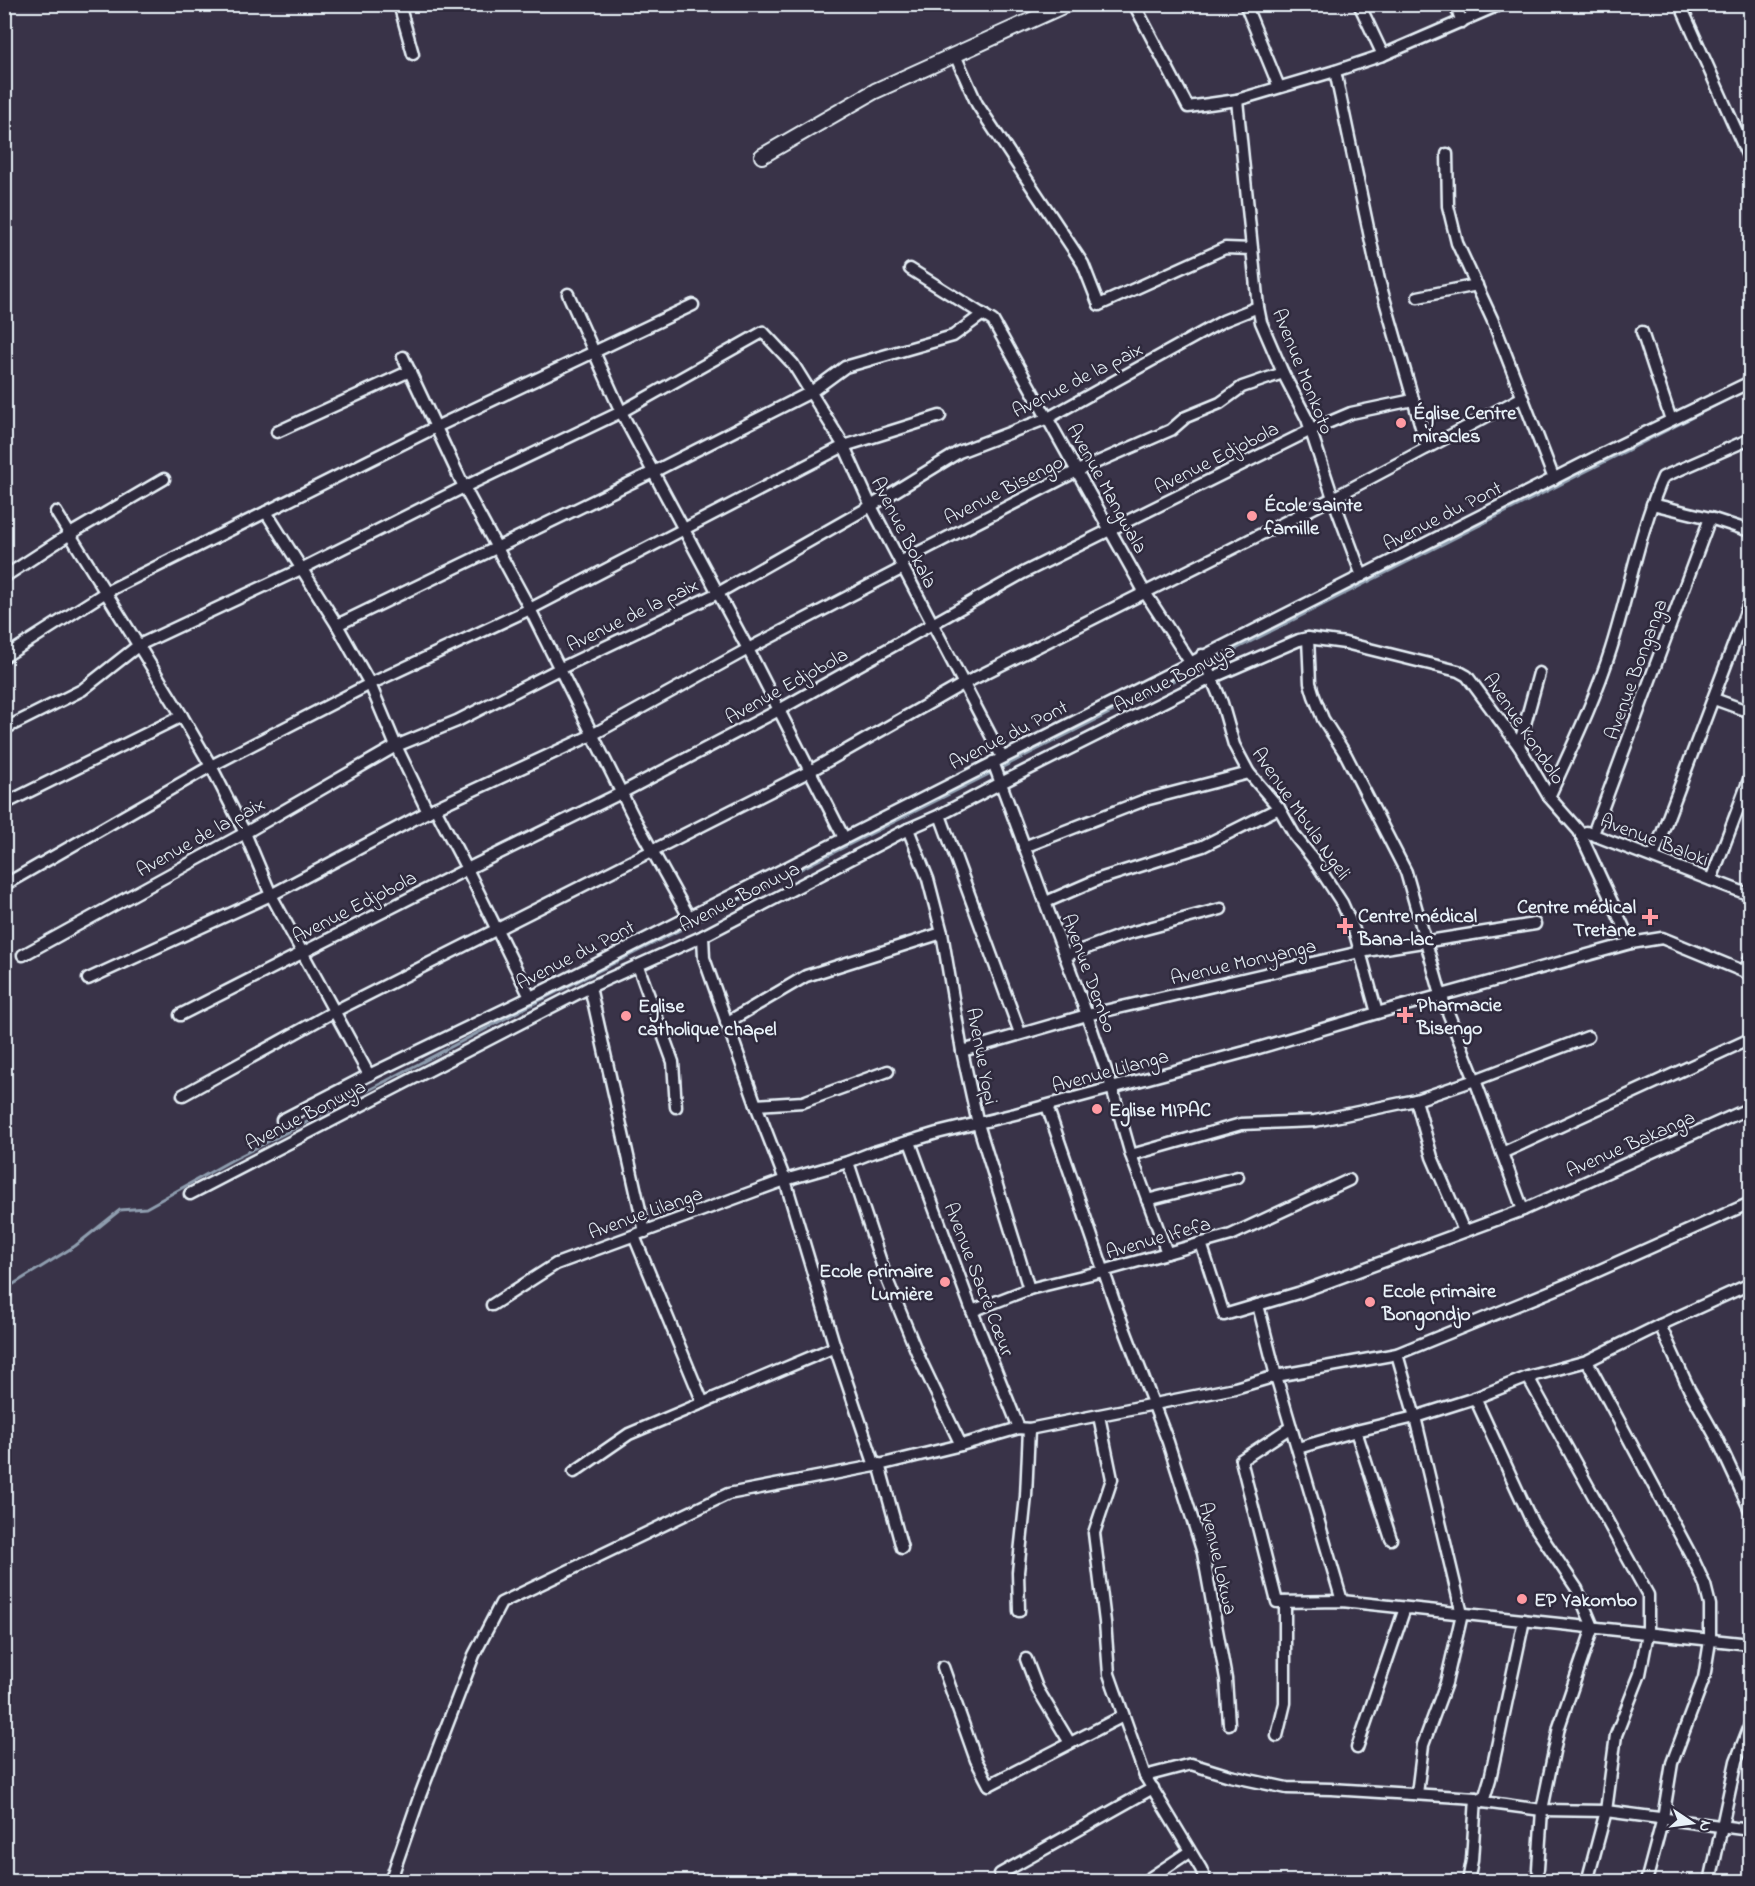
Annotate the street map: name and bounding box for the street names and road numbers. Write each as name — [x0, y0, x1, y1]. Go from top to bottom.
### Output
street label: Avenue Monkoto — [1263, 305, 1340, 439]
street label: Avenue de la paix — [1008, 336, 1149, 427]
street label: Avenue Edjobola — [1150, 415, 1285, 503]
street label: Avenue Mangwala — [1057, 419, 1154, 560]
street label: Avenue Bisengo — [940, 449, 1069, 535]
street label: Avenue Bokala — [862, 472, 943, 594]
street label: Avenue du Pont — [1379, 475, 1508, 560]
street label: Avenue de la paix — [562, 572, 704, 661]
street label: Avenue Bonganga — [1598, 595, 1677, 745]
street label: Avenue Bonuya — [1109, 637, 1241, 721]
street label: Avenue Edjobola — [720, 641, 854, 733]
street label: Avenue Kondolo — [1475, 668, 1571, 791]
street label: Avenue du Pont — [945, 694, 1074, 779]
street label: Avenue Mbula Ngeli — [1242, 742, 1357, 887]
street label: Avenue de la paix — [131, 791, 271, 886]
street label: Avenue Baloki — [1595, 807, 1713, 875]
street label: Avenue Bonuya — [675, 855, 805, 941]
street label: Avenue Edjobola — [288, 864, 423, 952]
street label: Avenue Dembo — [1053, 910, 1123, 1038]
street label: Avenue du Pont — [512, 914, 641, 999]
street label: Avenue Monyanga — [1168, 933, 1320, 995]
street label: Avenue Yopi — [957, 1005, 1004, 1107]
street label: Avenue Lilanga — [1049, 1043, 1172, 1103]
street label: Avenue Bonuya — [241, 1073, 371, 1159]
street label: Avenue Bakanga — [1562, 1104, 1700, 1188]
street label: Avenue Lilanga — [585, 1180, 707, 1249]
street label: Avenue Sacré Cœur — [935, 1199, 1021, 1362]
street label: Avenue Ifefa — [1103, 1211, 1215, 1268]
street label: Avenue Lokwa — [1190, 1499, 1244, 1618]

